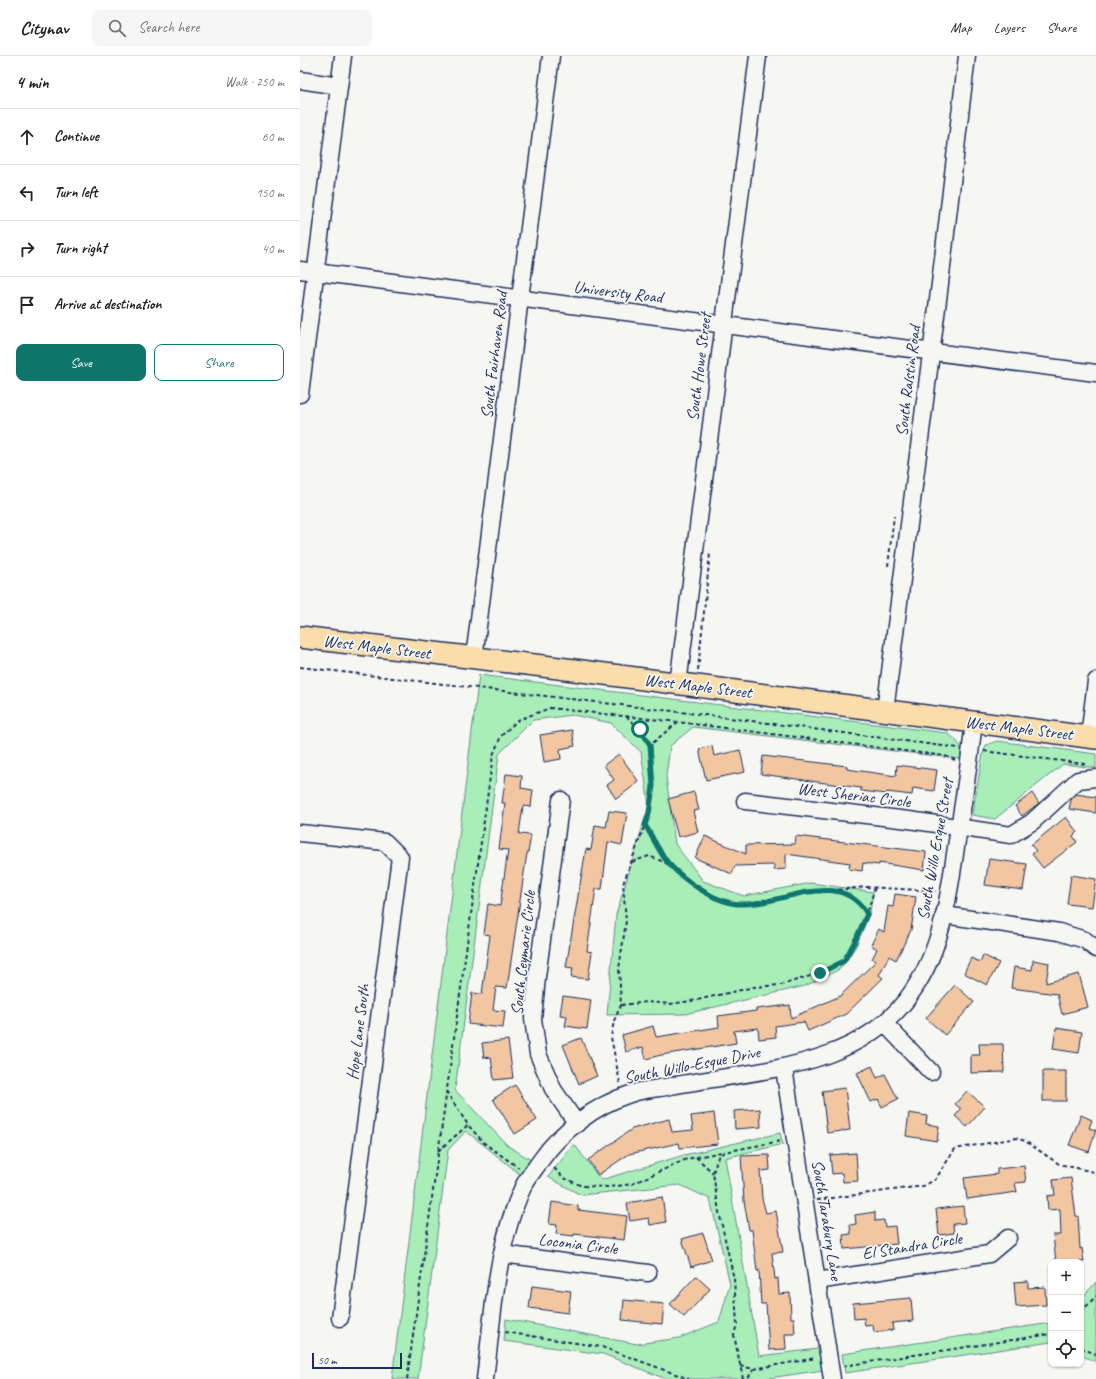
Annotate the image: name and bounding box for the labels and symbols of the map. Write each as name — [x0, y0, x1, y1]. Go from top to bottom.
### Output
street label: University Road — [572, 276, 666, 308]
street label: South Fairhaven Road — [476, 288, 512, 420]
street label: South Howe Street — [682, 310, 716, 422]
street label: South Ralstin Road — [891, 322, 925, 437]
street label: West Maple Street — [322, 630, 434, 664]
street label: West Maple Street — [643, 669, 755, 703]
street label: West Maple Street — [964, 711, 1076, 745]
route start — [631, 720, 649, 738]
street label: South Willo Esque Street — [912, 774, 958, 921]
street label: West Sheriac Circle — [796, 778, 913, 813]
street label: South Ceymarie Circle — [506, 888, 540, 1016]
route end — [811, 964, 829, 982]
street label: Hope Lane South — [342, 982, 374, 1081]
street label: South Willo-Esque Drive — [622, 1041, 763, 1088]
street label: South Tarabury Lane — [807, 1158, 847, 1283]
street label: El Standra Circle — [861, 1228, 965, 1264]
street label: Loconia Circle — [537, 1229, 620, 1259]
scale bar — [312, 1351, 402, 1370]

